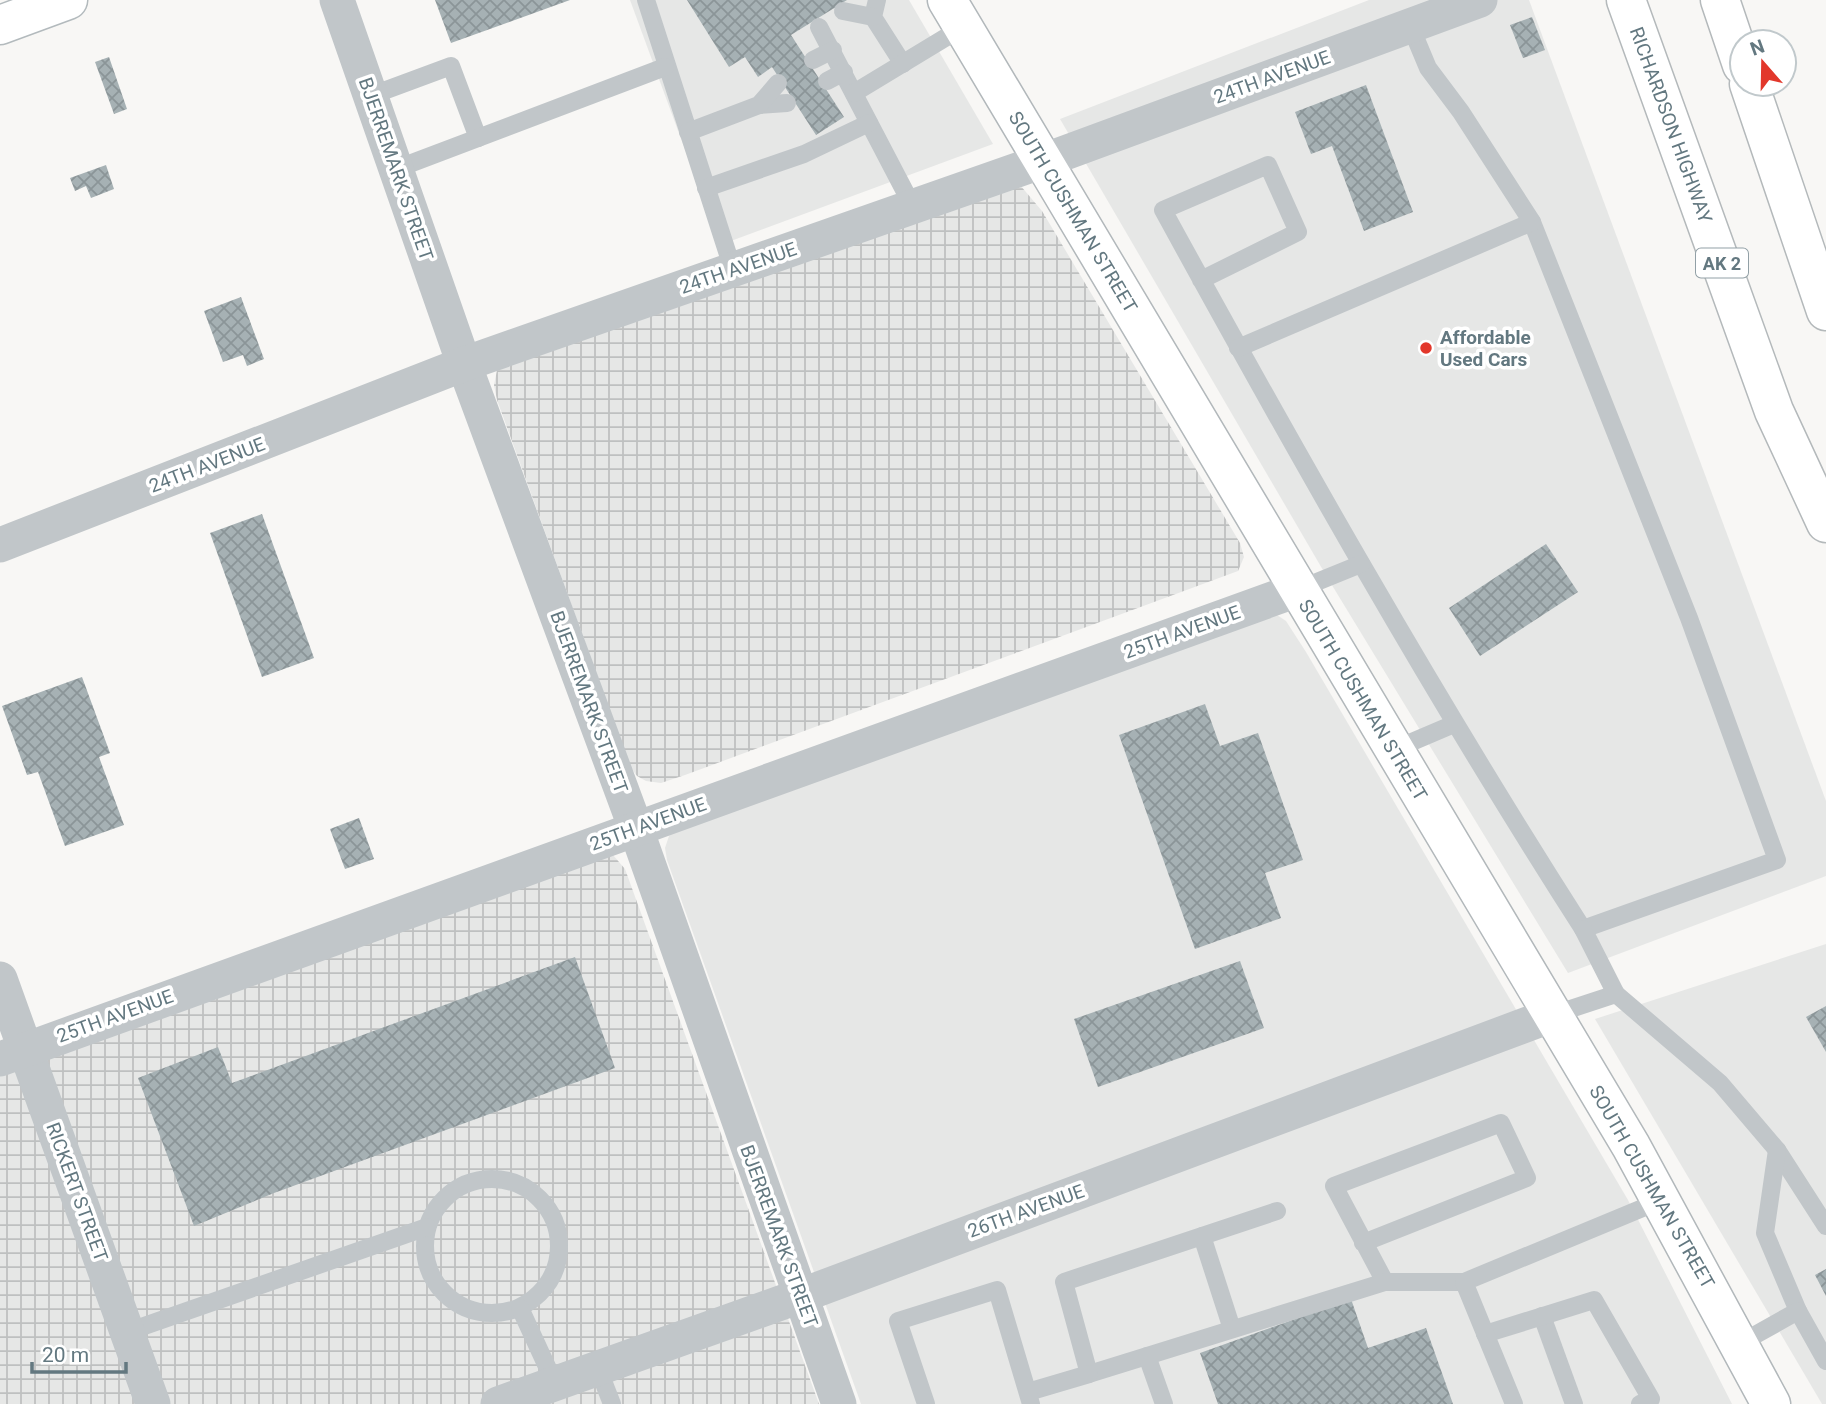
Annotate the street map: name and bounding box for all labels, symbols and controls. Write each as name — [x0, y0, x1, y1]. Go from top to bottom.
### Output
street label: RICHARDSON HIGHWAY — [1625, 24, 1717, 227]
north arrow — [1728, 28, 1798, 98]
text: N — [1747, 34, 1768, 61]
street label: 24TH AVENUE — [1211, 45, 1333, 109]
street label: BJERREMARK STREET — [354, 74, 438, 264]
street label: SOUTH CUSHMAN STREET — [1004, 107, 1142, 317]
street label: 24TH AVENUE — [677, 237, 800, 299]
road number: AK 2 — [1696, 248, 1748, 278]
place label: Affordable Used Cars — [1440, 326, 1531, 371]
marker: Affordable Used Cars — [1418, 340, 1434, 356]
street label: 24TH AVENUE — [146, 432, 268, 498]
street label: SOUTH CUSHMAN STREET — [1294, 595, 1432, 805]
street label: 25TH AVENUE — [1121, 600, 1243, 664]
street label: BJERREMARK STREET — [545, 608, 633, 796]
street label: 25TH AVENUE — [587, 792, 709, 856]
street label: 25TH AVENUE — [54, 984, 176, 1048]
street label: SOUTH CUSHMAN STREET — [1584, 1081, 1720, 1293]
street label: RICKERT STREET — [41, 1119, 113, 1265]
street label: BJERREMARK STREET — [735, 1142, 823, 1330]
street label: 26TH AVENUE — [965, 1179, 1087, 1243]
scale bar — [32, 1330, 126, 1374]
text: 20 m — [42, 1343, 89, 1367]

